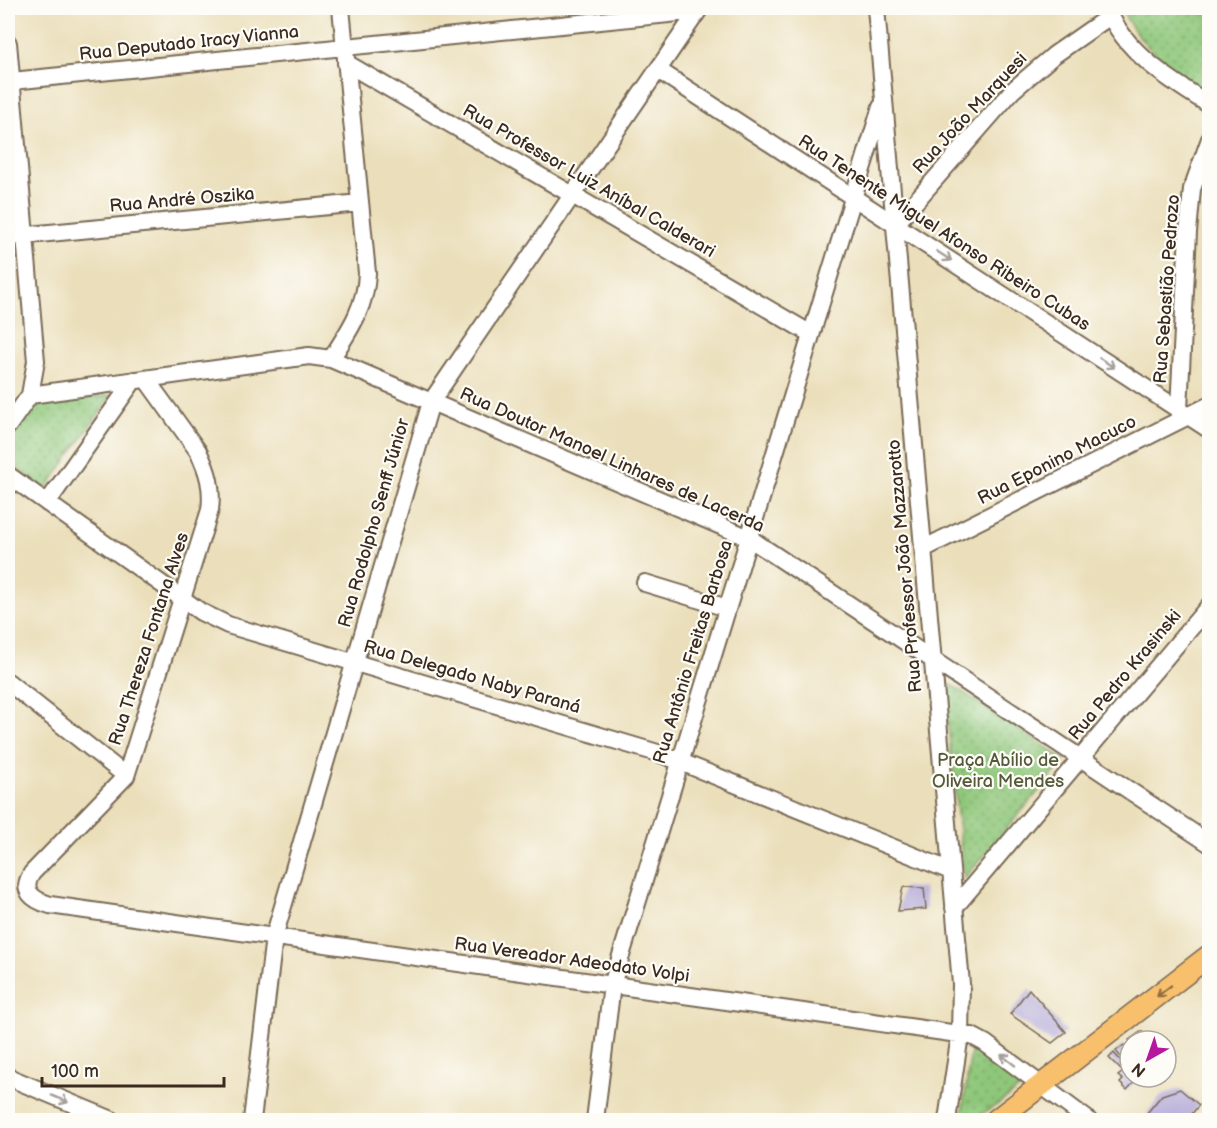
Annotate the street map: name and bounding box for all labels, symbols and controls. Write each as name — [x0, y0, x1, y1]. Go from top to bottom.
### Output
street label: Rua Deputado Iracy Vianna — [78, 21, 300, 65]
street label: Rua João Marquesi — [909, 48, 1031, 178]
street label: Rua Professor Luiz Aníbal Calderari — [459, 100, 719, 262]
street label: Rua Tenente Miguel Afonso Ribeiro Cubas — [794, 131, 1094, 335]
street label: Rua André Oszika — [109, 183, 255, 217]
street label: Rua Sebastião Pedrozo — [1150, 194, 1184, 384]
one-way arrow — [935, 251, 952, 263]
one-way arrow — [1098, 357, 1115, 369]
street label: Rua Doutor Manoel Linhares de Lacerda — [456, 383, 768, 537]
street label: Rua Eponino Macuco — [974, 411, 1140, 509]
street label: Rua Rodolpho Senff Júnior — [334, 416, 414, 630]
street label: Rua Professor João Mazzarotto — [883, 439, 927, 693]
street label: Rua Thereza Fontana Alves — [105, 530, 193, 748]
street label: Rua Antônio Freitas Barbosa — [649, 538, 737, 766]
street label: Rua Pedro Krasinski — [1064, 605, 1186, 745]
street label: Rua Delegado Naby Paraná — [361, 636, 583, 718]
park label: Praça Abílio de Oliveira Mendes — [932, 750, 1064, 792]
street label: Rua Vereador Adeodato Volpi — [453, 933, 691, 987]
one-way arrow — [1156, 985, 1172, 998]
north arrow — [1118, 1029, 1178, 1089]
scale bar — [42, 1050, 224, 1088]
one-way arrow — [1000, 1054, 1016, 1067]
text: N — [1129, 1058, 1150, 1080]
text: 100 m — [51, 1061, 99, 1082]
one-way arrow — [50, 1094, 69, 1105]

